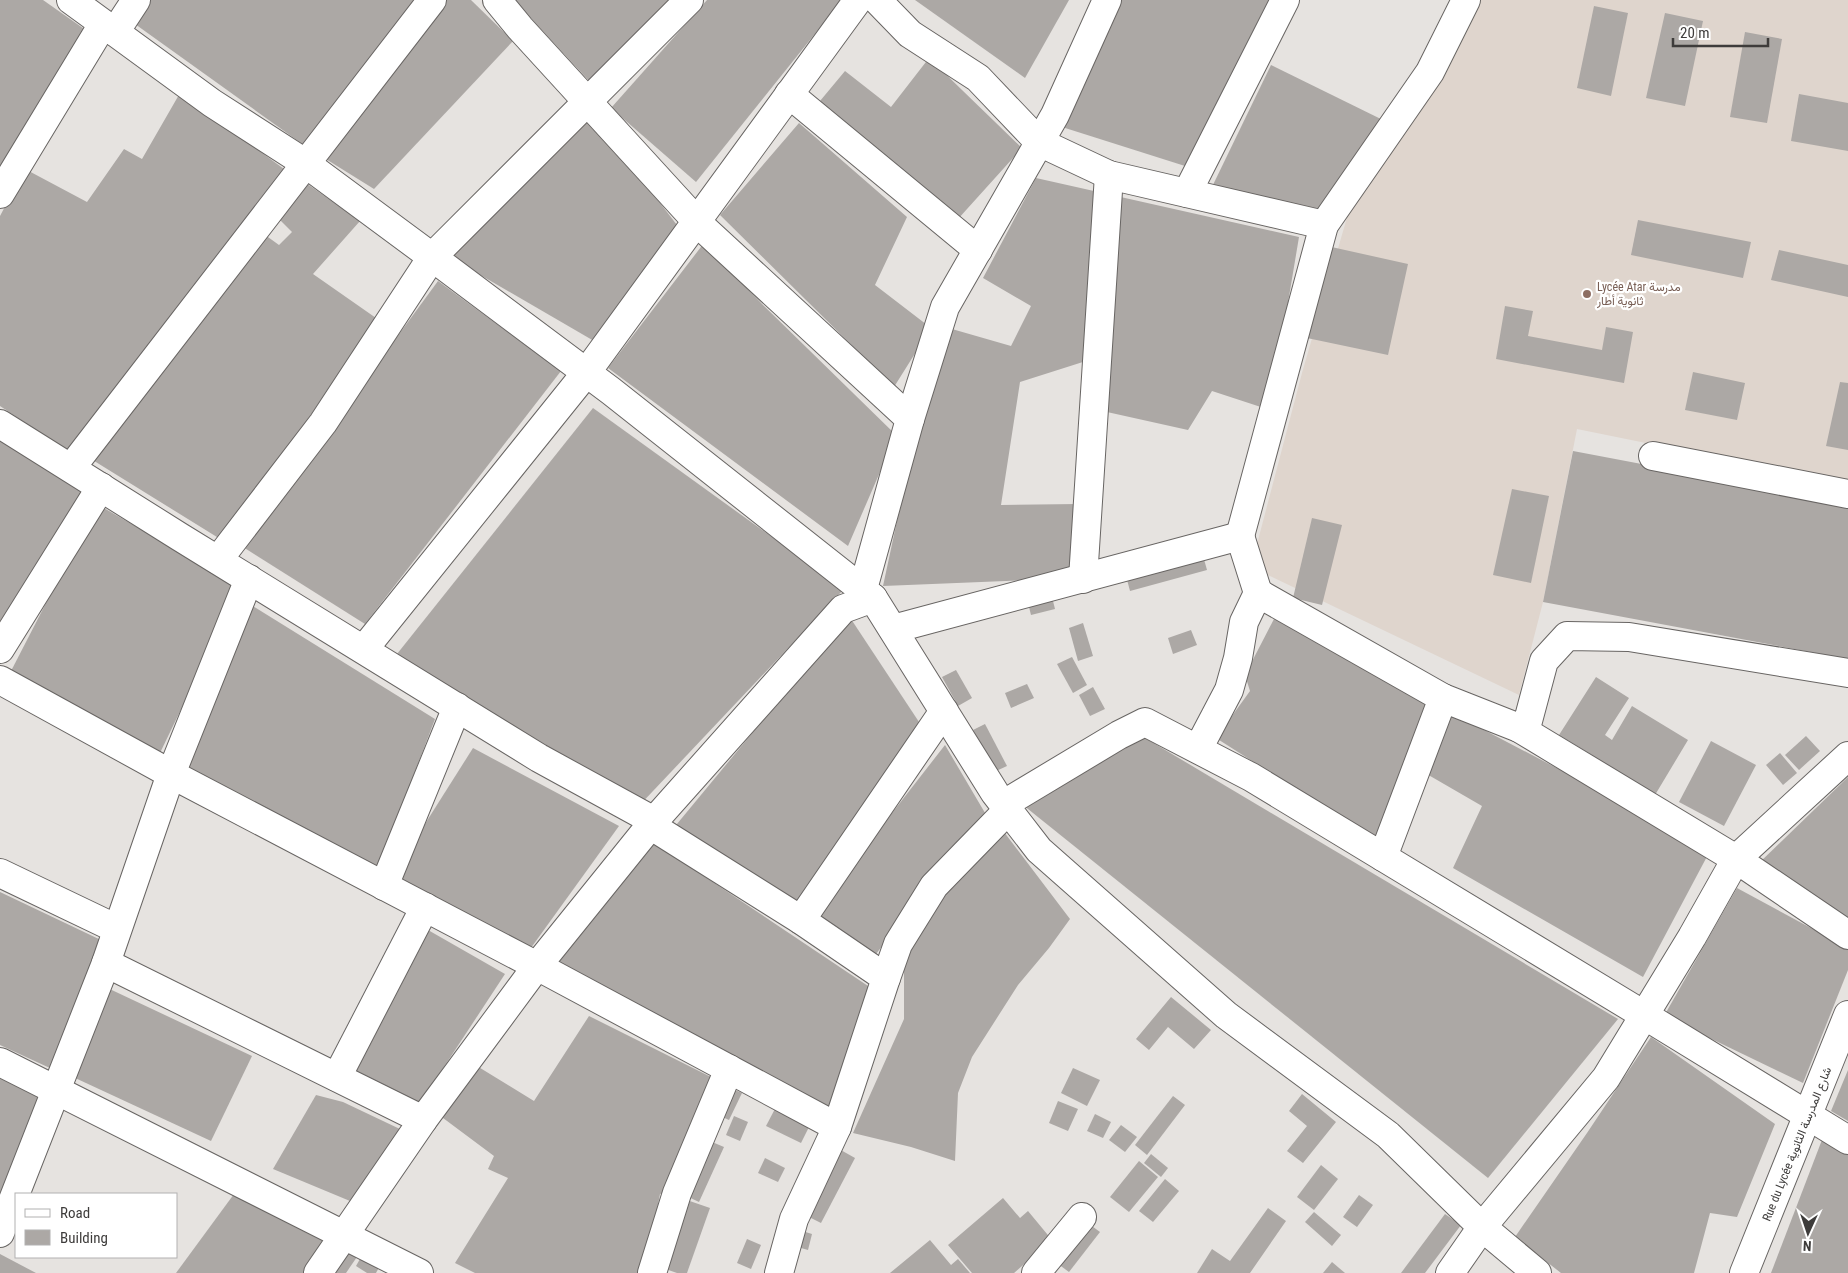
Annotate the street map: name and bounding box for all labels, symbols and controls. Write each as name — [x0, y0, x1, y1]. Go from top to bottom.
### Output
scale bar — [1673, 15, 1768, 47]
text: 20 m — [1680, 24, 1710, 42]
place label: Lycée Atar مدرسة ثانوية أطار — [1596, 280, 1681, 309]
marker: Lycée Atar مدرسة ثانوية أطار — [1581, 288, 1593, 300]
street label: Rue du Lycée شارع المدرسة الثانوية — [1760, 1065, 1836, 1224]
legend — [15, 1193, 178, 1258]
text: Road — [60, 1204, 90, 1222]
north arrow — [1783, 1208, 1833, 1258]
text: Building — [60, 1229, 108, 1247]
text: N — [1803, 1238, 1812, 1254]

